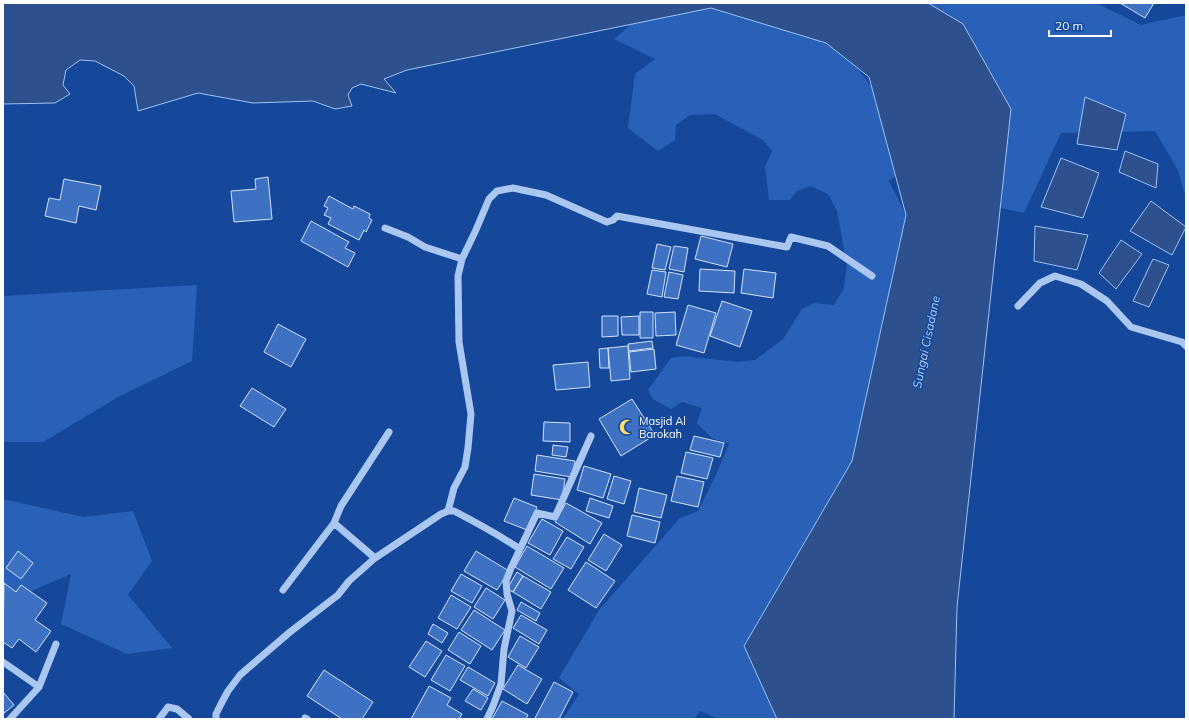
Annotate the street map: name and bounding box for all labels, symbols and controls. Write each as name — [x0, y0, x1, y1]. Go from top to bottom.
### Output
scale bar — [1049, 12, 1111, 38]
text: 20 m — [1055, 18, 1083, 33]
water label: Sungai Cisadane — [909, 294, 943, 390]
place label: Masjid Al Barokah — [639, 414, 686, 441]
mosque icon: Masjid Al Barokah — [618, 418, 636, 436]

